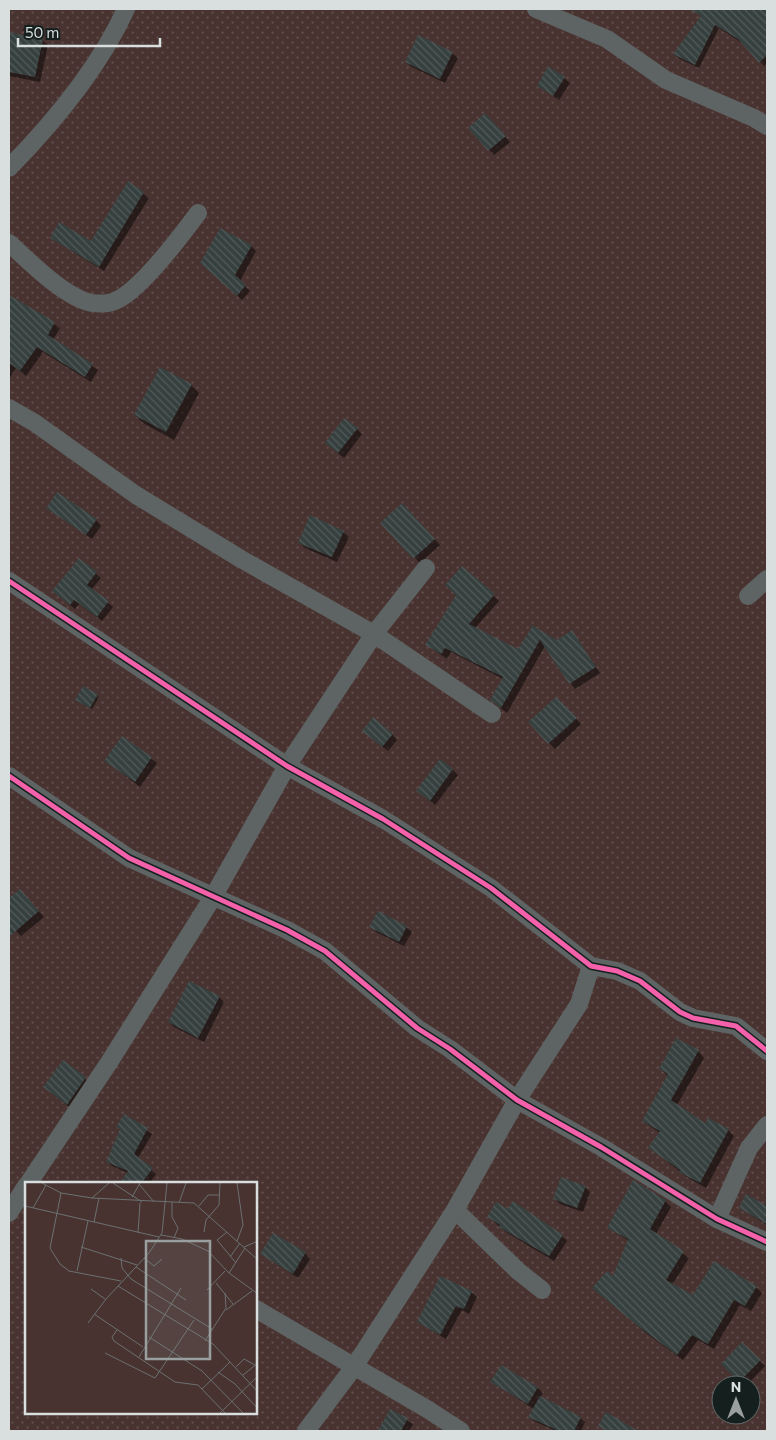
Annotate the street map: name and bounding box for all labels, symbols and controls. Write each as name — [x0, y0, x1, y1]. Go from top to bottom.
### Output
scale bar — [18, 15, 160, 47]
text: 50 m — [25, 23, 59, 41]
inset map — [25, 1182, 258, 1415]
north arrow — [711, 1375, 761, 1425]
text: N — [731, 1378, 741, 1395]

